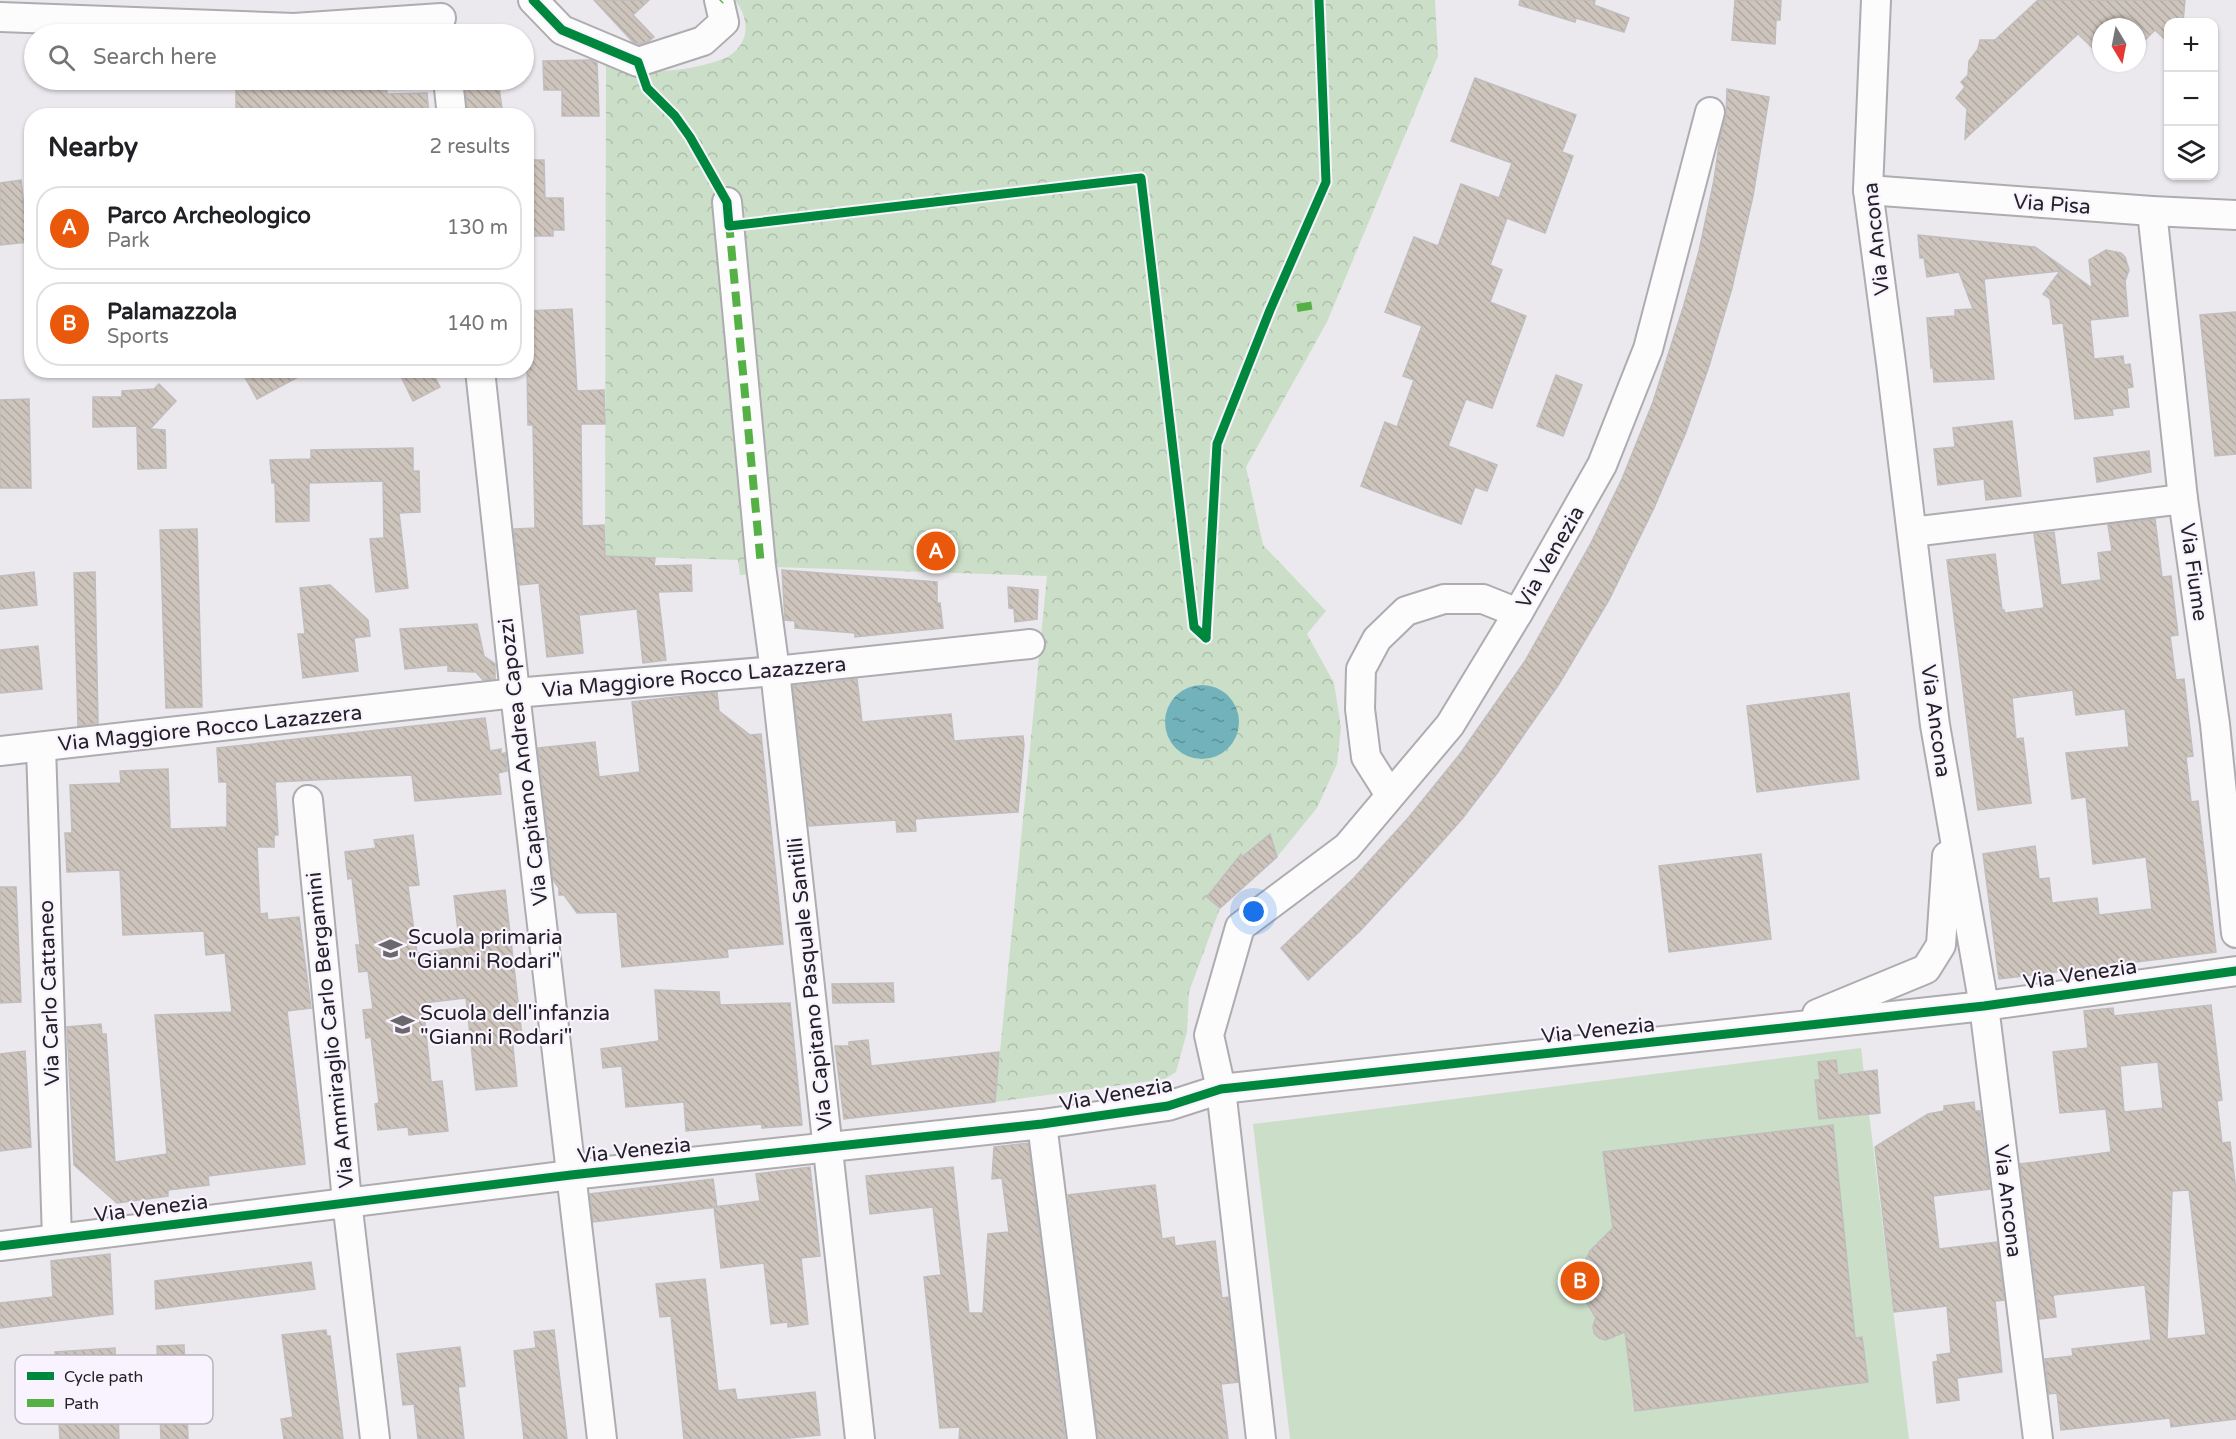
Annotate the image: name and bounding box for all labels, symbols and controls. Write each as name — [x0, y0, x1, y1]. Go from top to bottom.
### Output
north arrow — [2092, 18, 2146, 72]
map controls — [2164, 18, 2218, 180]
button: + — [2164, 18, 2218, 72]
search box — [24, 24, 534, 90]
icon: search — [45, 41, 78, 74]
text: Search here — [93, 44, 217, 70]
button: − — [2164, 72, 2218, 126]
button: layers — [2164, 126, 2218, 180]
text: Nearby — [48, 132, 138, 163]
text: 2 results — [430, 135, 510, 159]
street label: Via Ancona — [1858, 181, 1895, 297]
street label: Via Pisa — [2012, 189, 2092, 220]
text: Parco Archeologico — [107, 203, 311, 229]
text: A — [62, 216, 77, 240]
text: 130 m — [447, 216, 508, 240]
text: Park — [107, 229, 150, 253]
text: Palamazzola — [107, 299, 237, 325]
text: B — [63, 312, 76, 336]
text: 140 m — [447, 312, 508, 336]
text: Sports — [107, 325, 169, 349]
street label: Via Venezia — [1511, 501, 1590, 613]
street label: Via Fiume — [2174, 522, 2213, 623]
pin: A — [916, 528, 956, 574]
street label: Via Capitano Andrea Capozzi — [493, 617, 554, 907]
street label: Via Maggiore Rocco Lazazzera — [541, 652, 847, 703]
street label: Via Ancona — [1915, 663, 1956, 779]
street label: Via Maggiore Rocco Lazazzera — [57, 700, 363, 757]
street label: Via Capitano Pasquale Santilli — [783, 836, 838, 1132]
street label: Via Ammiraglio Carlo Bergamini — [301, 871, 360, 1189]
your location — [1239, 897, 1268, 926]
street label: Via Carlo Cattaneo — [34, 900, 65, 1086]
place label: Scuola primaria "Gianni Rodari" — [408, 925, 563, 974]
school or university icon: Scuola primaria "Gianni Rodari" — [377, 936, 403, 962]
street label: Via Venezia — [2022, 954, 2138, 995]
place label: Scuola dell'infanzia "Gianni Rodari" — [420, 1001, 610, 1050]
school or university icon: Scuola dell'infanzia "Gianni Rodari" — [389, 1012, 415, 1038]
street label: Via Venezia — [1540, 1012, 1656, 1049]
street label: Via Venezia — [1058, 1072, 1175, 1117]
street label: Via Venezia — [576, 1132, 692, 1169]
street label: Via Ancona — [1988, 1143, 2027, 1259]
street label: Via Venezia — [93, 1189, 209, 1228]
pin: B — [1560, 1258, 1600, 1304]
legend — [15, 1355, 213, 1424]
text: Cycle path — [64, 1367, 143, 1387]
text: Path — [64, 1394, 99, 1414]

